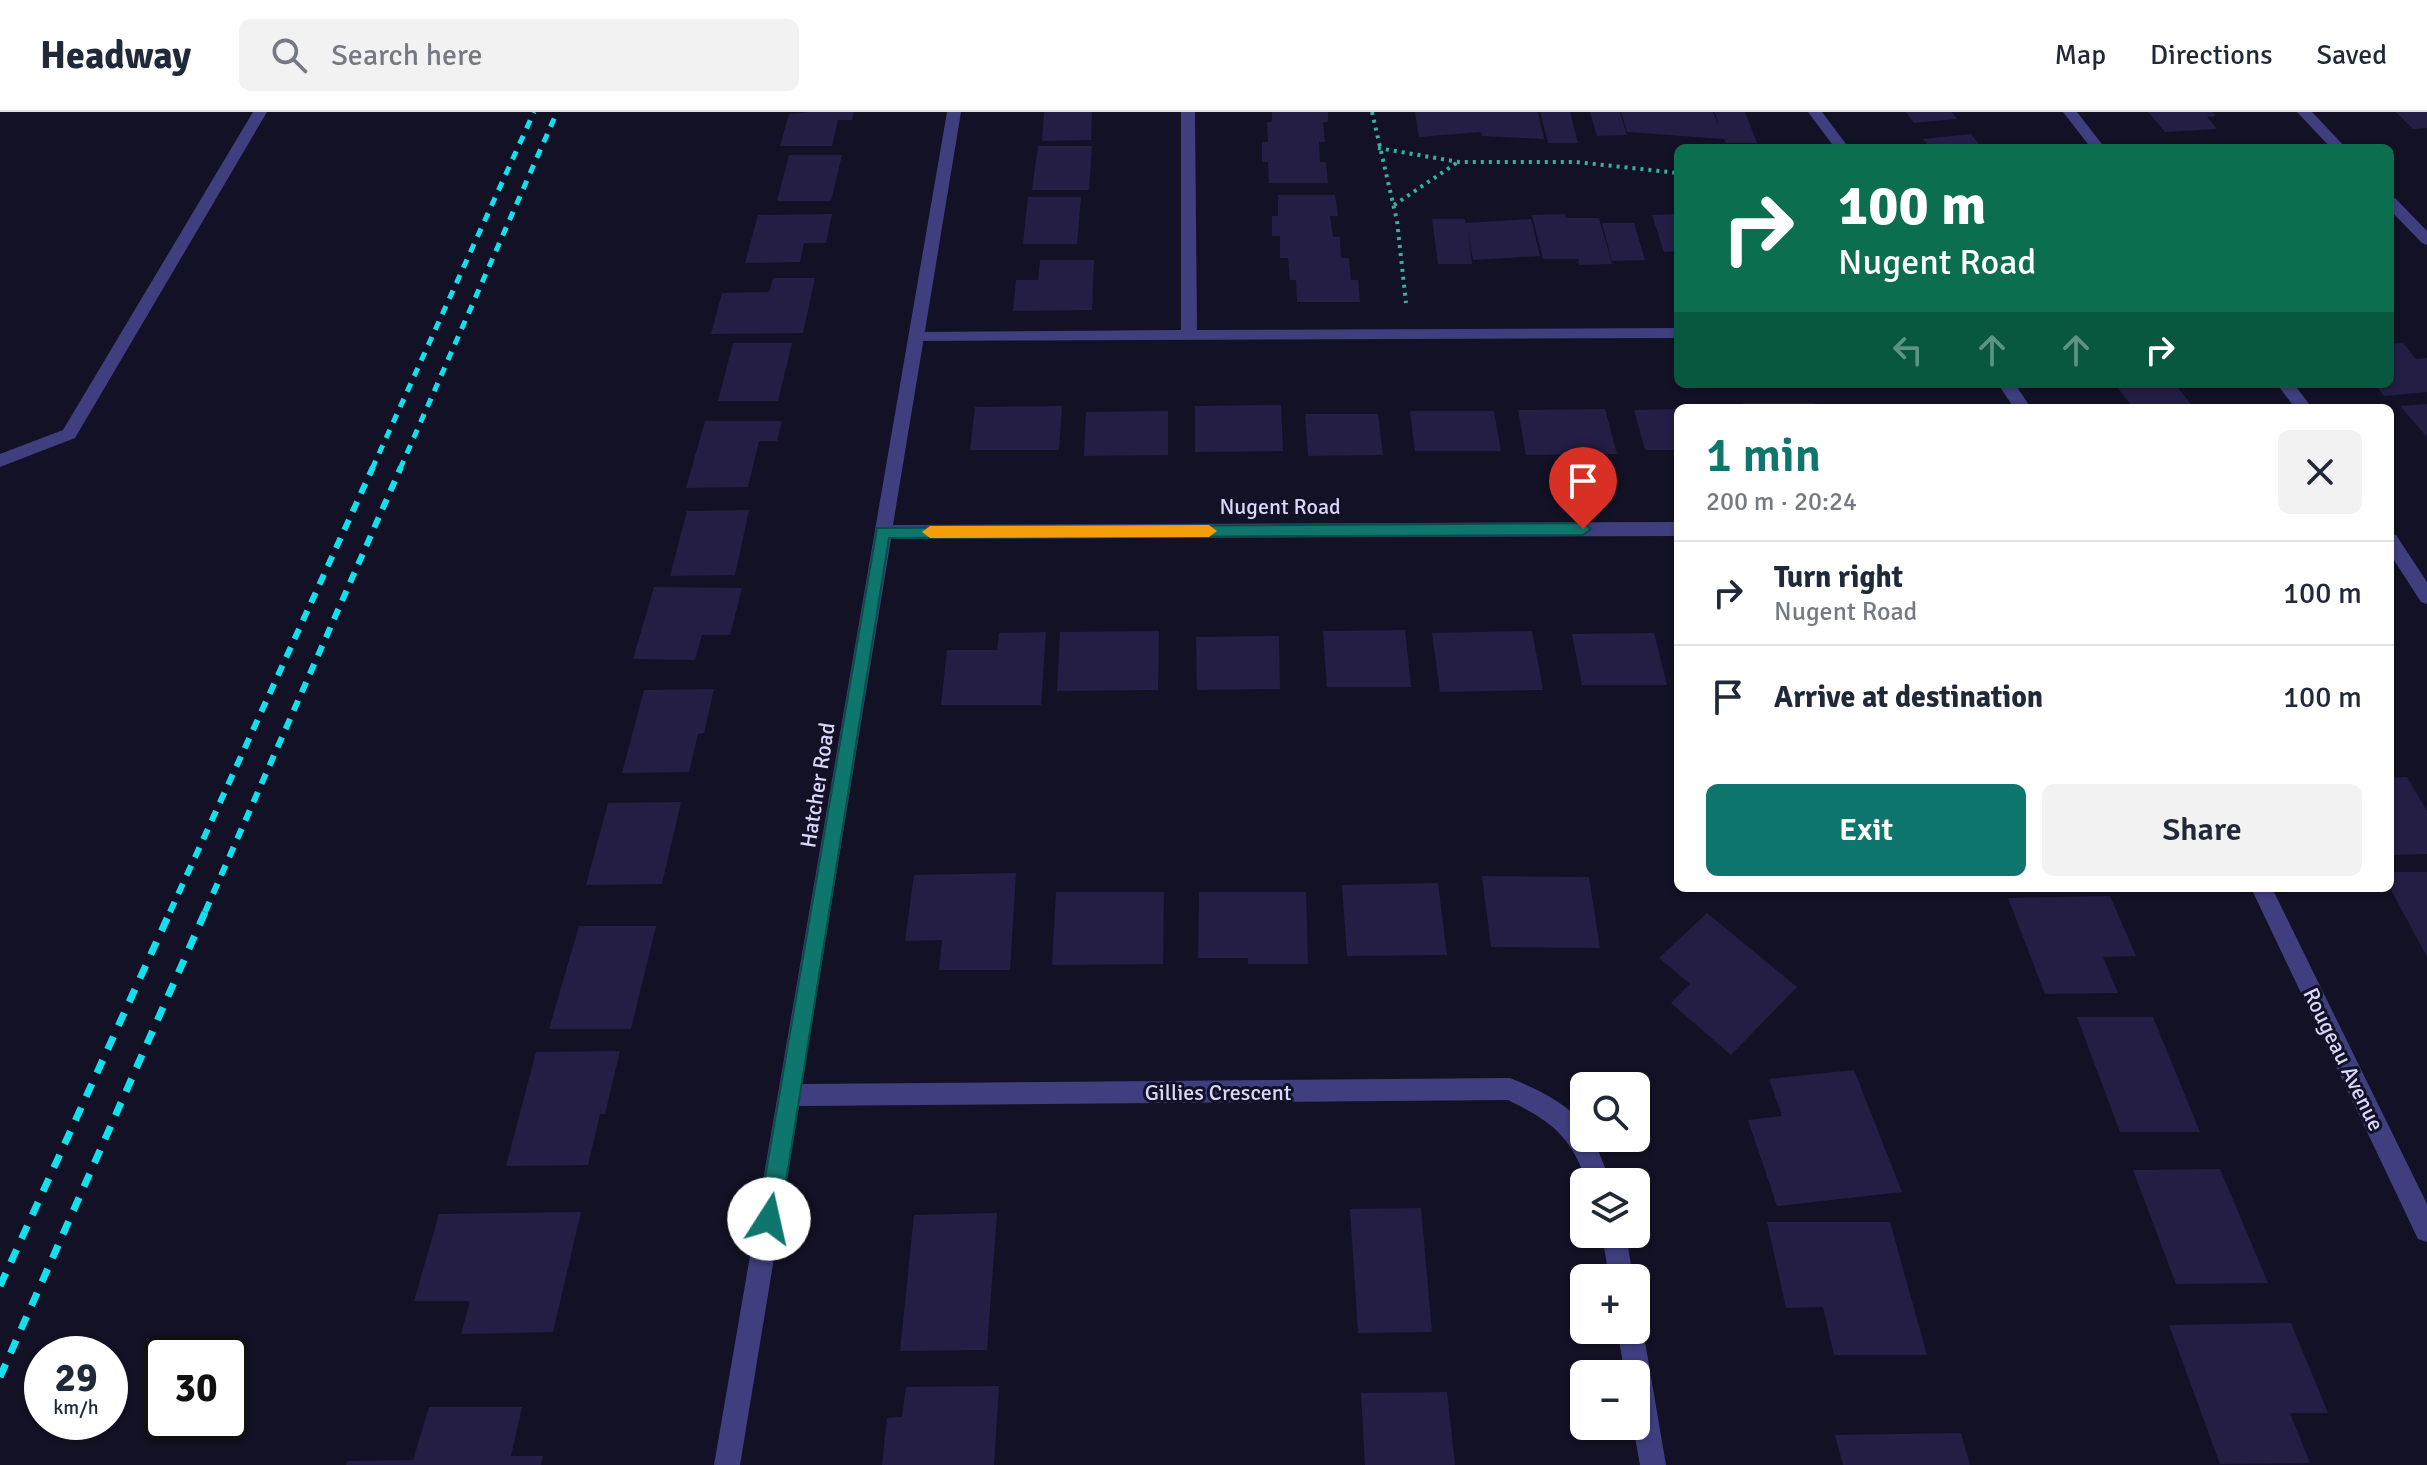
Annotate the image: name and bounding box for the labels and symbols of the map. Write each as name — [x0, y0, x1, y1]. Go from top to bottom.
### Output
pin — [1549, 447, 1617, 529]
street label: Nugent Road — [1219, 493, 1341, 520]
street label: Hatcher Road — [794, 720, 841, 850]
street label: Rougeau Avenue — [2297, 983, 2390, 1135]
street label: Gillies Crescent — [1145, 1079, 1292, 1106]
position arrow — [727, 1177, 811, 1261]
speed limit sign: 30 — [144, 1336, 248, 1440]

